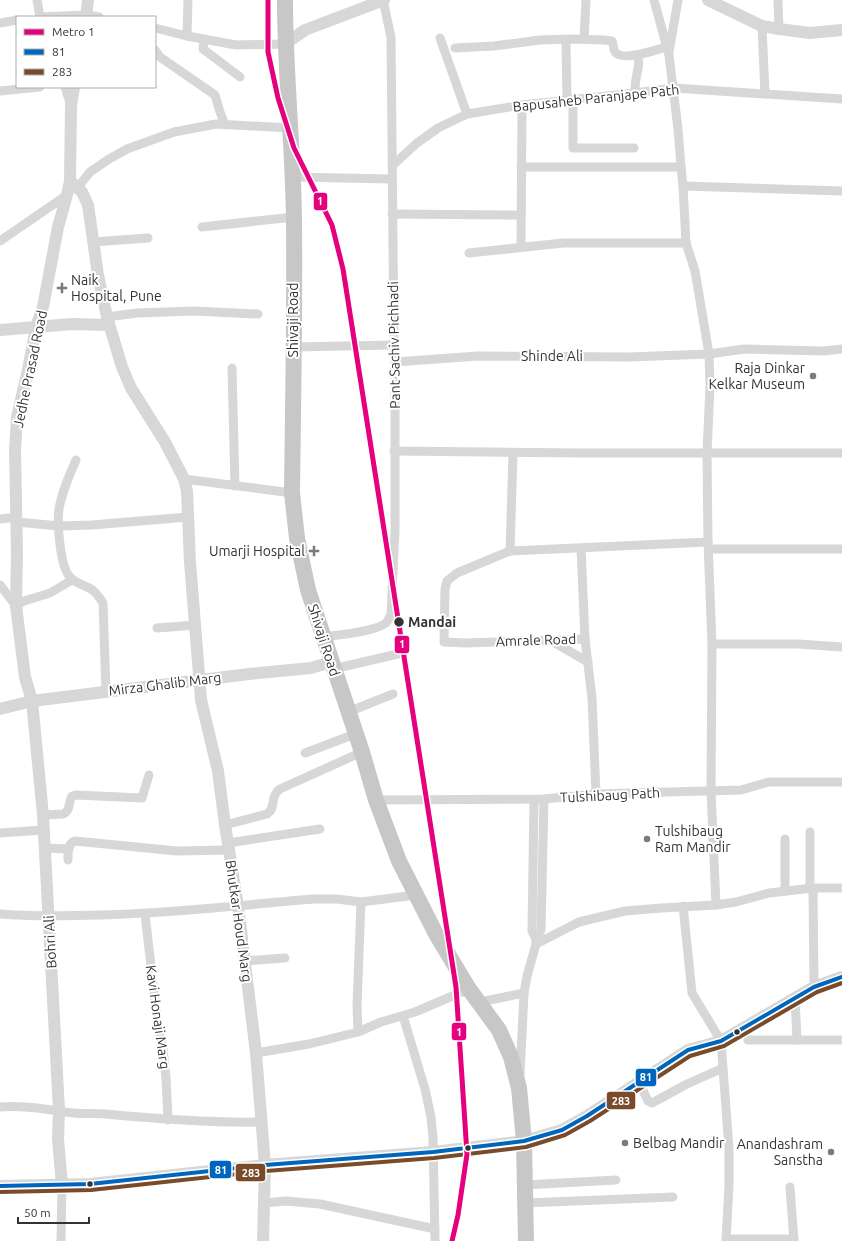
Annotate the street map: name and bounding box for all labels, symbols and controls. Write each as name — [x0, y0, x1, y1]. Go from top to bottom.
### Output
legend — [16, 16, 156, 88]
text: Metro 1 — [52, 25, 95, 38]
text: 81 — [52, 45, 66, 58]
text: 283 — [52, 65, 72, 78]
street label: Bapusaheb Paranjape Path — [512, 81, 680, 115]
line badge: 1 — [313, 192, 328, 211]
text: 1 — [317, 195, 323, 207]
place label: Naik Hospital, Pune — [71, 272, 162, 304]
street label: Pant Sachiv Pichhadi — [385, 281, 403, 409]
marker: Naik Hospital, Pune — [56, 282, 68, 294]
street label: Shivaji Road — [285, 283, 301, 358]
street label: Jedhe Prasad Road — [10, 309, 50, 429]
street label: Shinde Ali — [521, 348, 583, 364]
place label: Raja Dinkar Kelkar Museum — [708, 360, 806, 392]
marker: Raja Dinkar Kelkar Museum — [808, 371, 818, 381]
place label: Umarji Hospital — [209, 543, 305, 559]
marker: Umarji Hospital — [308, 545, 320, 557]
street label: Shivaji Road — [305, 602, 343, 678]
place label: Mandai — [408, 614, 456, 630]
marker: Mandai — [392, 615, 406, 629]
street label: Amrale Road — [495, 631, 577, 649]
line badge: 1 — [394, 635, 410, 654]
text: 1 — [399, 638, 405, 650]
street label: Mirza Ghalib Marg — [108, 669, 222, 699]
street label: Tulshibaug Path — [560, 784, 660, 806]
place label: Tulshibaug Ram Mandir — [655, 823, 731, 855]
marker: Tulshibaug Ram Mandir — [642, 834, 652, 844]
street label: Bhutkar Houd Marg — [223, 859, 255, 983]
street label: Bohri Ali — [41, 915, 59, 969]
street label: Kavi Honaji Marg — [143, 964, 173, 1070]
line badge: 1 — [451, 1022, 467, 1041]
text: 1 — [456, 1026, 462, 1038]
unlabelled marker — [732, 1027, 742, 1037]
line badge: 81 — [635, 1068, 657, 1087]
text: 81 — [640, 1071, 652, 1083]
line badge: 283 — [606, 1091, 636, 1110]
text: 283 — [612, 1095, 630, 1107]
place label: Belbag Mandir — [633, 1135, 725, 1151]
place label: Anandashram Sanstha — [737, 1136, 823, 1168]
marker: Belbag Mandir — [620, 1138, 630, 1148]
unlabelled marker — [463, 1143, 473, 1153]
marker: Anandashram Sanstha — [826, 1147, 836, 1157]
line badge: 81 — [209, 1160, 232, 1179]
line badge: 283 — [235, 1163, 266, 1182]
text: 81 — [215, 1164, 227, 1176]
text: 283 — [242, 1167, 260, 1179]
unlabelled marker — [85, 1179, 95, 1189]
scale bar — [18, 1199, 89, 1225]
text: 50 m — [24, 1206, 51, 1219]

